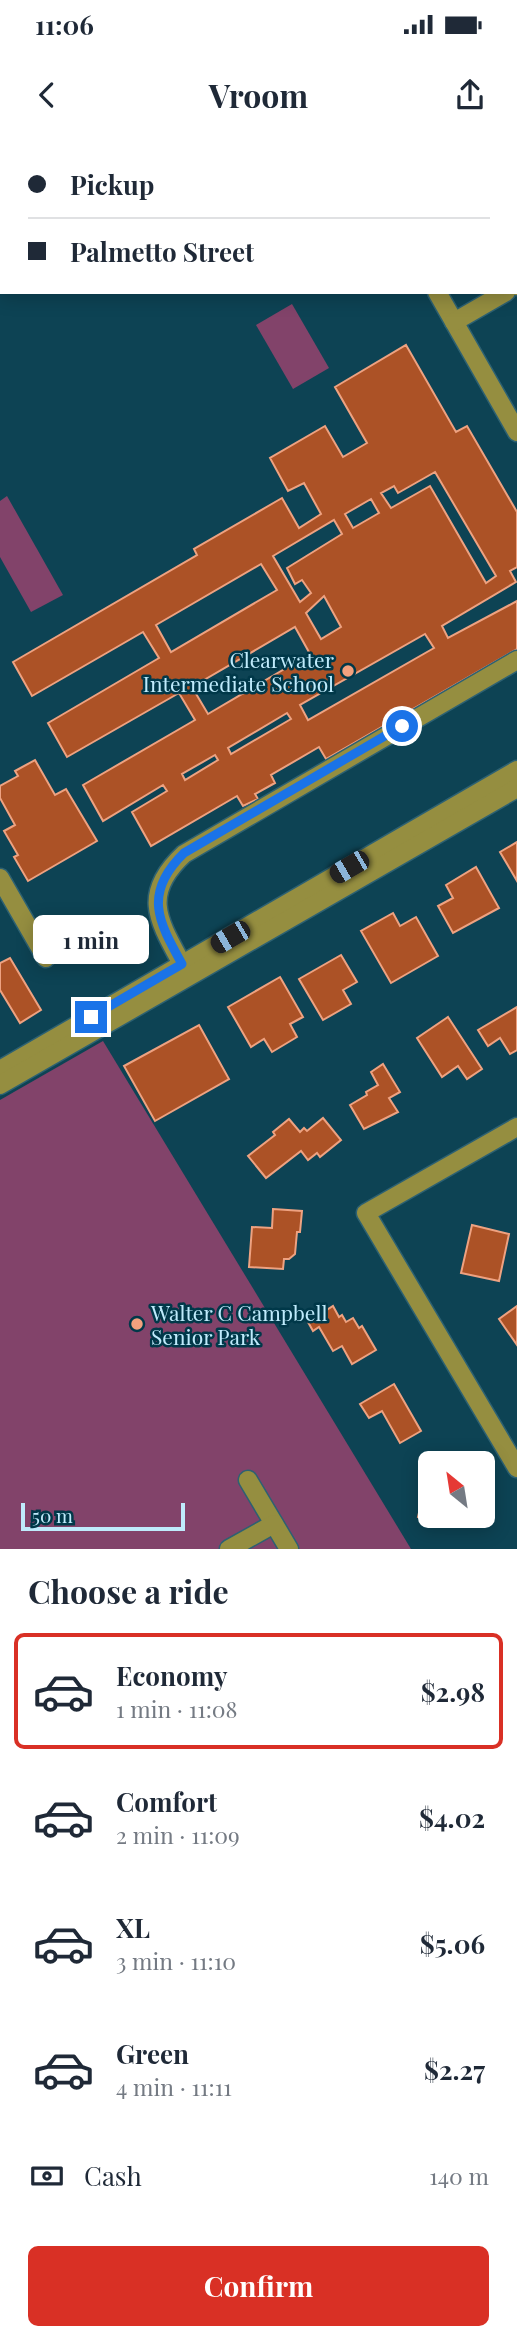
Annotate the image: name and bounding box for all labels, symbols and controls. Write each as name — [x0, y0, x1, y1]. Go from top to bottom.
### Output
text: 11:06 — [35, 7, 94, 42]
text: Vroom — [209, 73, 308, 116]
icon: back — [28, 76, 66, 114]
icon: share — [451, 76, 489, 114]
text: Pickup — [70, 167, 154, 202]
text: Palmetto Street — [70, 234, 254, 269]
place label: Clearwater Intermediate School — [143, 645, 335, 697]
marker: Clearwater Intermediate School — [340, 663, 356, 679]
route start — [386, 710, 418, 742]
car — [326, 847, 373, 887]
callout: 1 min — [33, 916, 149, 964]
car — [207, 917, 254, 957]
text: 1 min — [63, 924, 119, 955]
route end — [75, 1001, 107, 1033]
place label: Walter C Campbell Senior Park — [150, 1298, 328, 1350]
marker: Walter C Campbell Senior Park — [129, 1316, 145, 1332]
north arrow — [418, 1451, 495, 1528]
map controls — [418, 1451, 495, 1528]
scale bar — [21, 1500, 186, 1532]
text: 50 m — [32, 1502, 73, 1528]
text: Choose a ride — [28, 1569, 229, 1612]
text: Economy — [116, 1658, 227, 1693]
icon: car — [32, 1660, 95, 1723]
text: $2.98 — [421, 1674, 485, 1709]
text: 1 min · 11:08 — [116, 1693, 238, 1724]
text: Comfort — [116, 1784, 217, 1819]
icon: car — [32, 1786, 95, 1849]
text: $4.02 — [419, 1800, 485, 1835]
text: 2 min · 11:09 — [116, 1819, 240, 1850]
text: XL — [116, 1910, 150, 1945]
icon: car — [32, 1912, 95, 1975]
text: $5.06 — [420, 1926, 485, 1961]
text: 3 min · 11:10 — [116, 1945, 236, 1976]
text: Green — [116, 2036, 189, 2071]
icon: car — [32, 2038, 95, 2101]
text: $2.27 — [424, 2052, 485, 2087]
text: 4 min · 11:11 — [116, 2071, 232, 2102]
icon: cash — [28, 2157, 66, 2195]
text: Cash — [84, 2158, 142, 2193]
text: 140 m — [429, 2160, 489, 2191]
button: Confirm — [28, 2246, 489, 2326]

